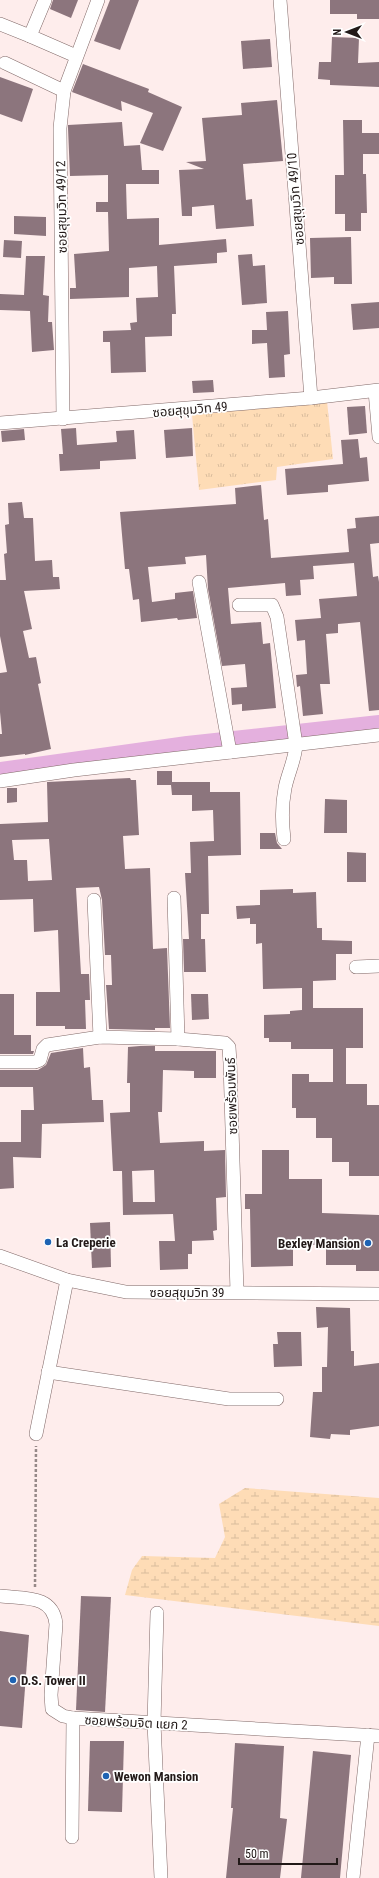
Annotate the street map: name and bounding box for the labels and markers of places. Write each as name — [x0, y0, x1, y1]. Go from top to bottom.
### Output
place label: La Creperie — [56, 1235, 116, 1250]
place label: Bexley Mansion — [278, 1236, 360, 1251]
marker: La Creperie — [43, 1237, 53, 1247]
marker: Bexley Mansion — [363, 1238, 373, 1248]
place label: D.S. Tower II — [21, 1673, 86, 1688]
marker: D.S. Tower II — [8, 1675, 18, 1685]
place label: Wewon Mansion — [114, 1769, 198, 1784]
marker: Wewon Mansion — [101, 1771, 111, 1781]

